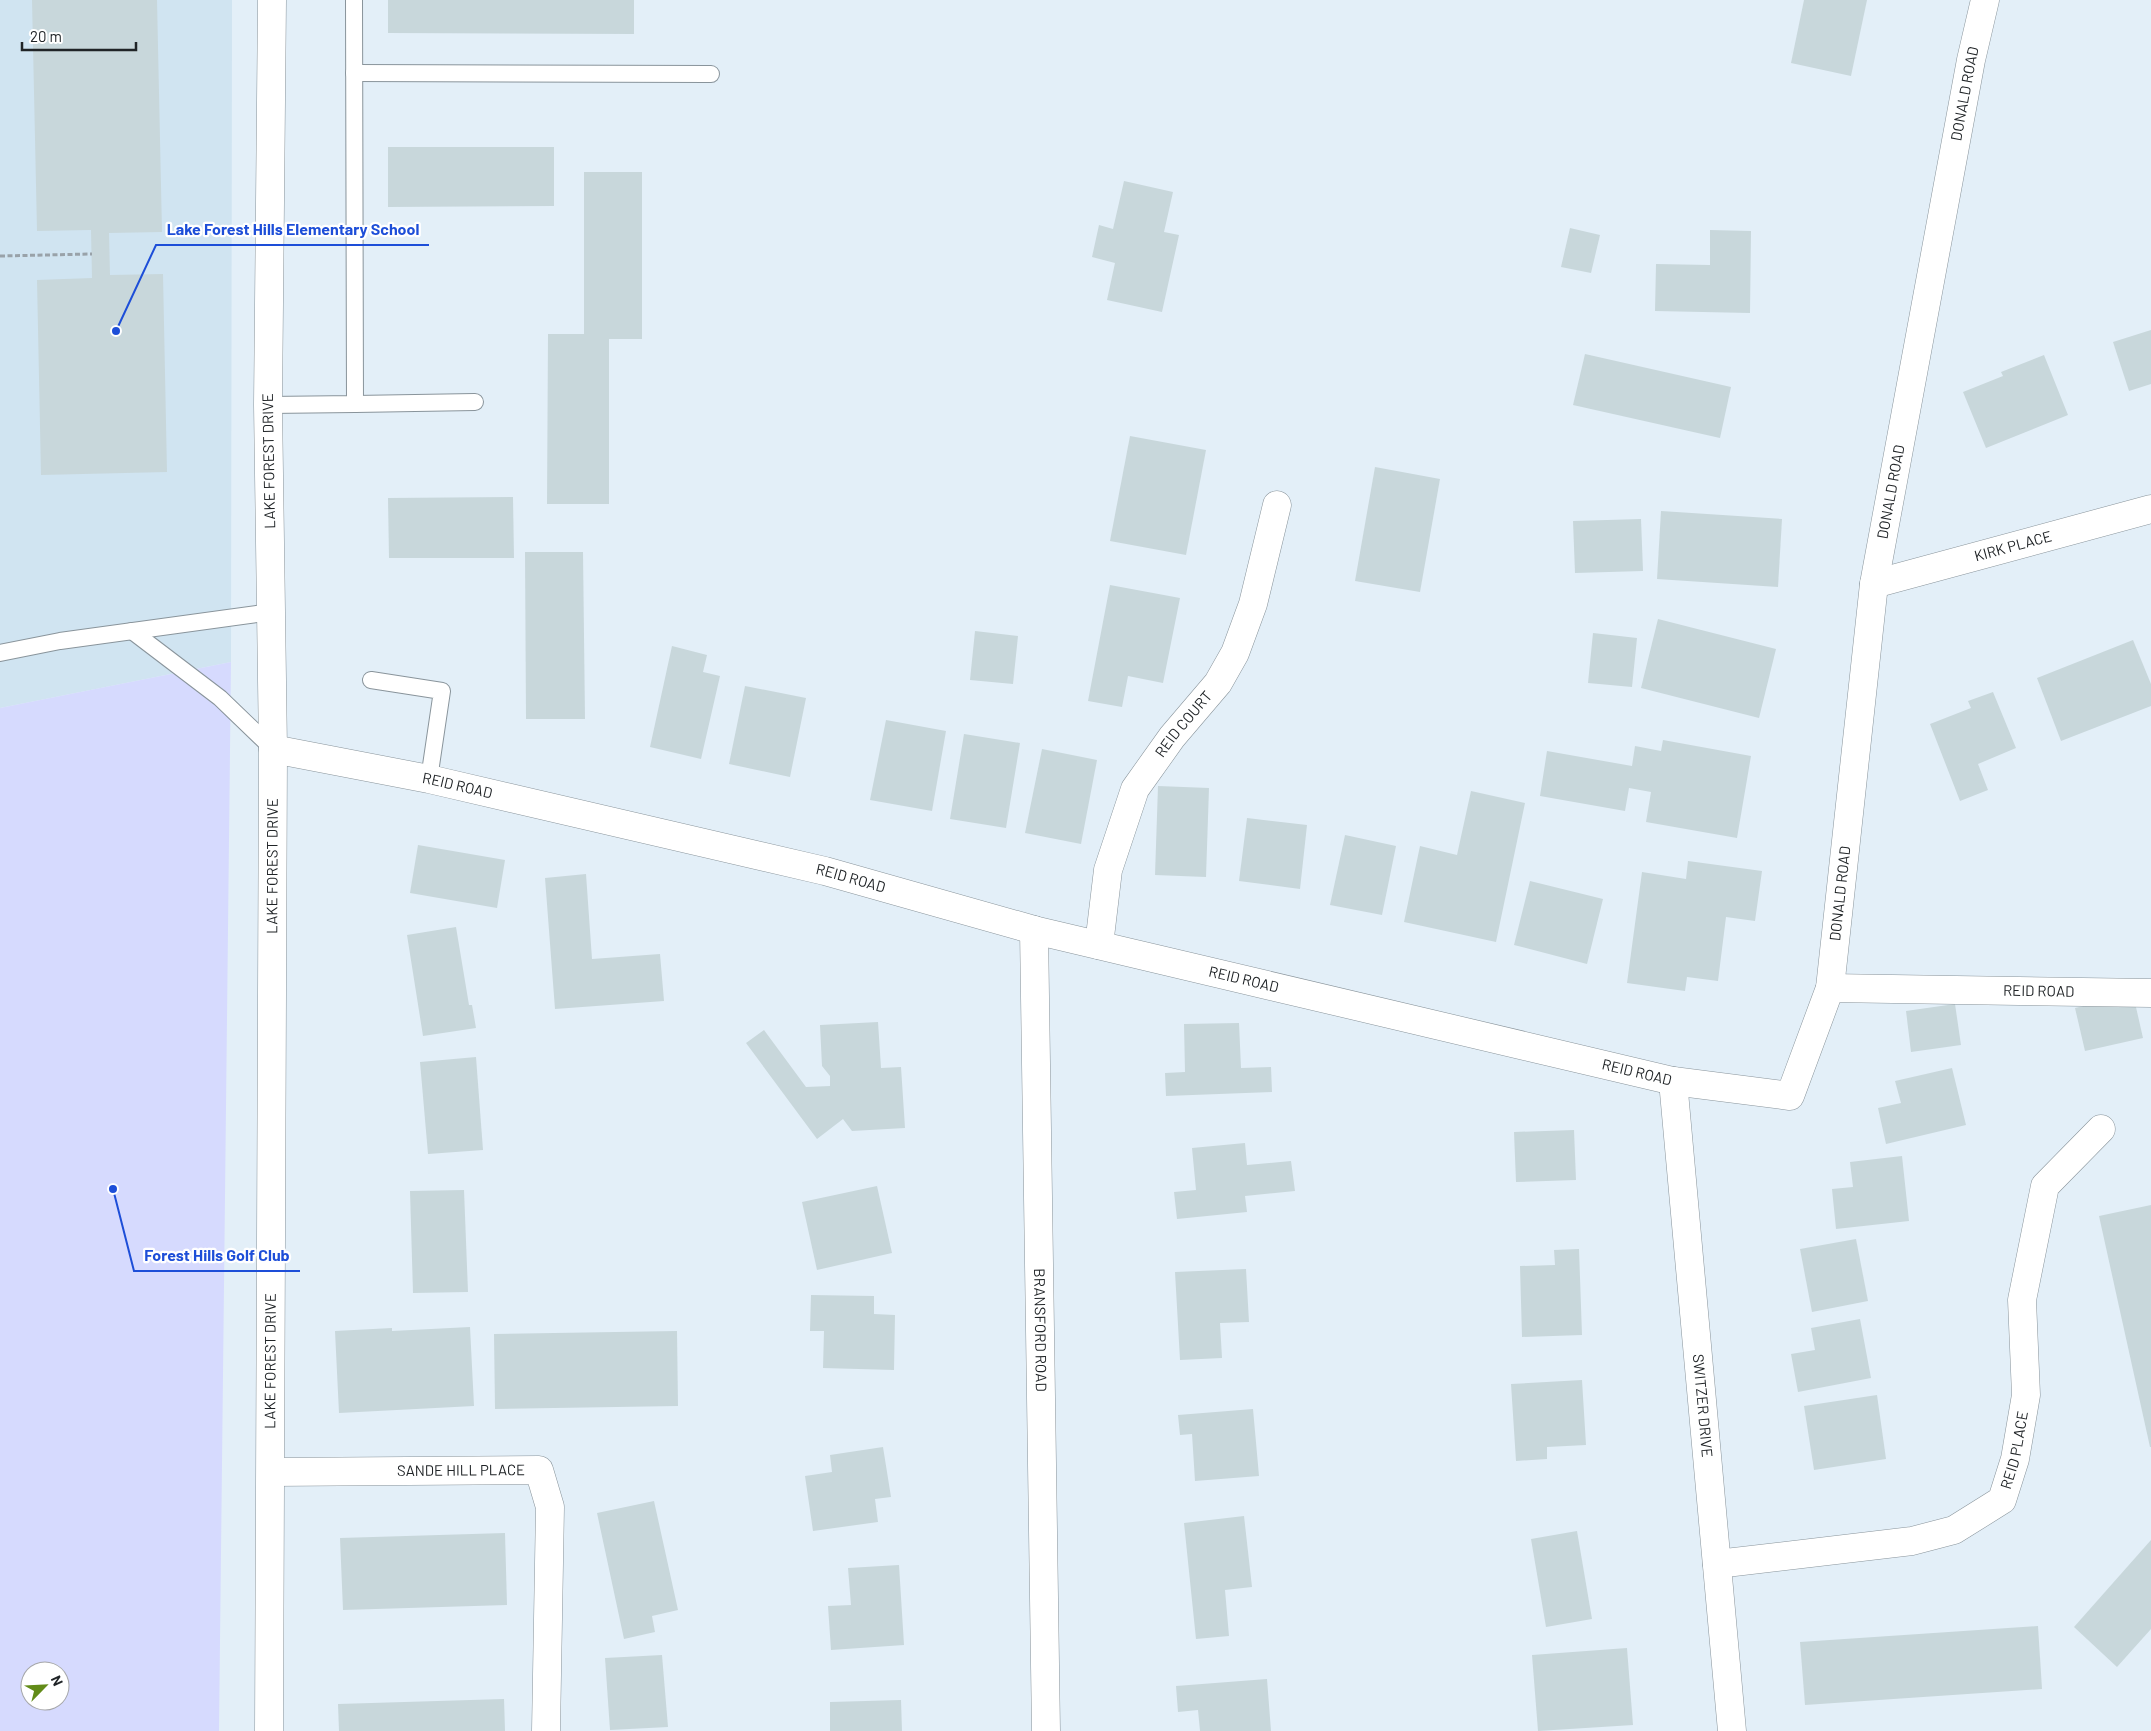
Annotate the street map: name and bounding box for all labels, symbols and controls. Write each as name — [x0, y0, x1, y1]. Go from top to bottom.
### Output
scale bar — [22, 20, 136, 52]
text: 20 m — [30, 27, 62, 45]
street label: DONALD ROAD — [1946, 45, 1982, 142]
callout: Lake Forest Hills Elementary School — [156, 214, 429, 245]
text: Lake Forest Hills Elementary School — [167, 219, 419, 238]
street label: LAKE FOREST DRIVE — [258, 393, 278, 529]
street label: DONALD ROAD — [1873, 443, 1908, 540]
street label: KIRK PLACE — [1972, 526, 2054, 564]
street label: REID COURT — [1151, 687, 1215, 760]
street label: REID ROAD — [421, 768, 494, 801]
street label: LAKE FOREST DRIVE — [262, 798, 281, 934]
street label: DONALD ROAD — [1825, 845, 1853, 942]
street label: REID ROAD — [814, 859, 888, 896]
street label: REID ROAD — [1207, 962, 1281, 996]
street label: REID ROAD — [2003, 981, 2075, 1000]
street label: REID ROAD — [1600, 1055, 1674, 1088]
callout: Forest Hills Golf Club — [134, 1240, 300, 1271]
text: Forest Hills Golf Club — [144, 1245, 290, 1264]
street label: BRANSFORD ROAD — [1031, 1268, 1051, 1392]
street label: LAKE FOREST DRIVE — [260, 1293, 279, 1429]
street label: SWITZER DRIVE — [1690, 1353, 1717, 1458]
street label: REID PLACE — [1996, 1410, 2031, 1491]
street label: SANDE HILL PLACE — [397, 1460, 525, 1479]
north arrow — [20, 1661, 70, 1711]
text: N — [48, 1673, 67, 1688]

